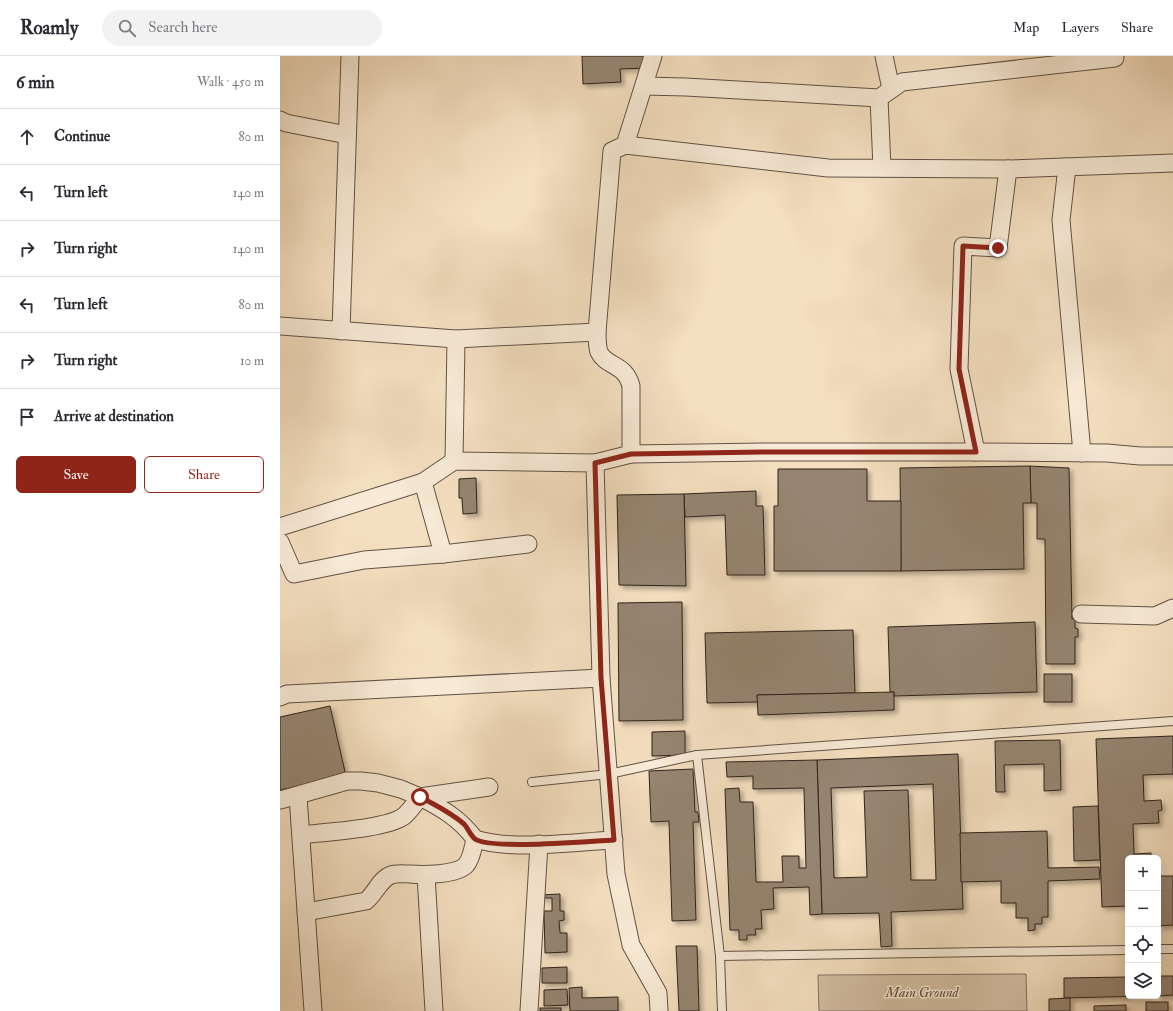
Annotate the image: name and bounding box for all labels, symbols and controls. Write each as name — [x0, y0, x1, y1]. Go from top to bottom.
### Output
search box — [102, 10, 382, 46]
text: Roamly — [20, 16, 78, 40]
icon: search — [116, 17, 138, 39]
text: Search here — [148, 18, 218, 37]
text: Map — [1013, 19, 1039, 36]
text: Layers — [1061, 19, 1099, 36]
text: Share — [1121, 19, 1153, 36]
text: 6 min — [16, 72, 55, 93]
text: Walk · 450 m — [197, 74, 264, 90]
icon: ahead — [16, 126, 38, 148]
text: Continue — [54, 127, 110, 146]
text: 80 m — [238, 129, 264, 145]
icon: left — [16, 182, 38, 204]
text: Turn left — [54, 183, 108, 202]
text: 140 m — [233, 185, 264, 201]
icon: right — [16, 238, 38, 260]
text: Turn right — [54, 239, 117, 258]
route end — [989, 239, 1007, 257]
text: 140 m — [233, 241, 264, 257]
icon: left — [16, 294, 38, 316]
text: Turn left — [54, 295, 108, 314]
text: 80 m — [238, 297, 264, 313]
icon: right — [16, 350, 38, 372]
text: Turn right — [54, 351, 117, 370]
text: 10 m — [240, 353, 264, 369]
icon: arrive — [16, 406, 38, 428]
text: Arrive at destination — [54, 407, 174, 426]
button: Save — [16, 456, 136, 493]
button: Share — [144, 456, 264, 493]
route start — [411, 788, 429, 806]
map controls — [1125, 855, 1161, 999]
button: + — [1125, 855, 1161, 891]
button: − — [1125, 891, 1161, 927]
button: locate — [1125, 927, 1161, 963]
button: layers — [1125, 963, 1161, 999]
park label: Main Ground — [885, 984, 960, 1001]

